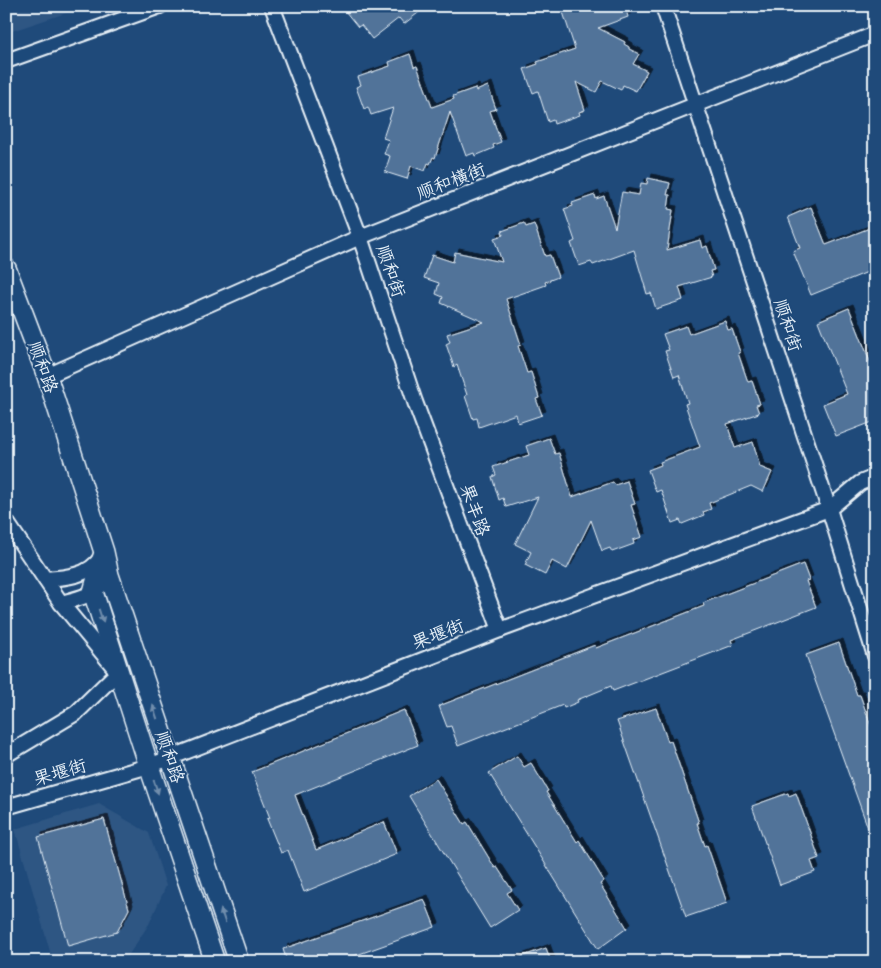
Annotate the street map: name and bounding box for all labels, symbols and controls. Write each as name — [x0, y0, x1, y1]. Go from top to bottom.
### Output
street label: 顺和横街 — [414, 159, 490, 208]
street label: 顺和街 — [368, 242, 409, 301]
street label: 顺和街 — [765, 296, 806, 355]
street label: 顺和路 — [20, 338, 62, 398]
street label: 果丰路 — [452, 481, 494, 541]
one-way arrow — [97, 609, 105, 624]
street label: 果堰街 — [409, 615, 469, 658]
one-way arrow — [150, 704, 158, 719]
street label: 顺和路 — [147, 728, 188, 787]
street label: 果堰街 — [31, 755, 90, 794]
one-way arrow — [153, 780, 160, 795]
one-way arrow — [219, 908, 227, 923]

